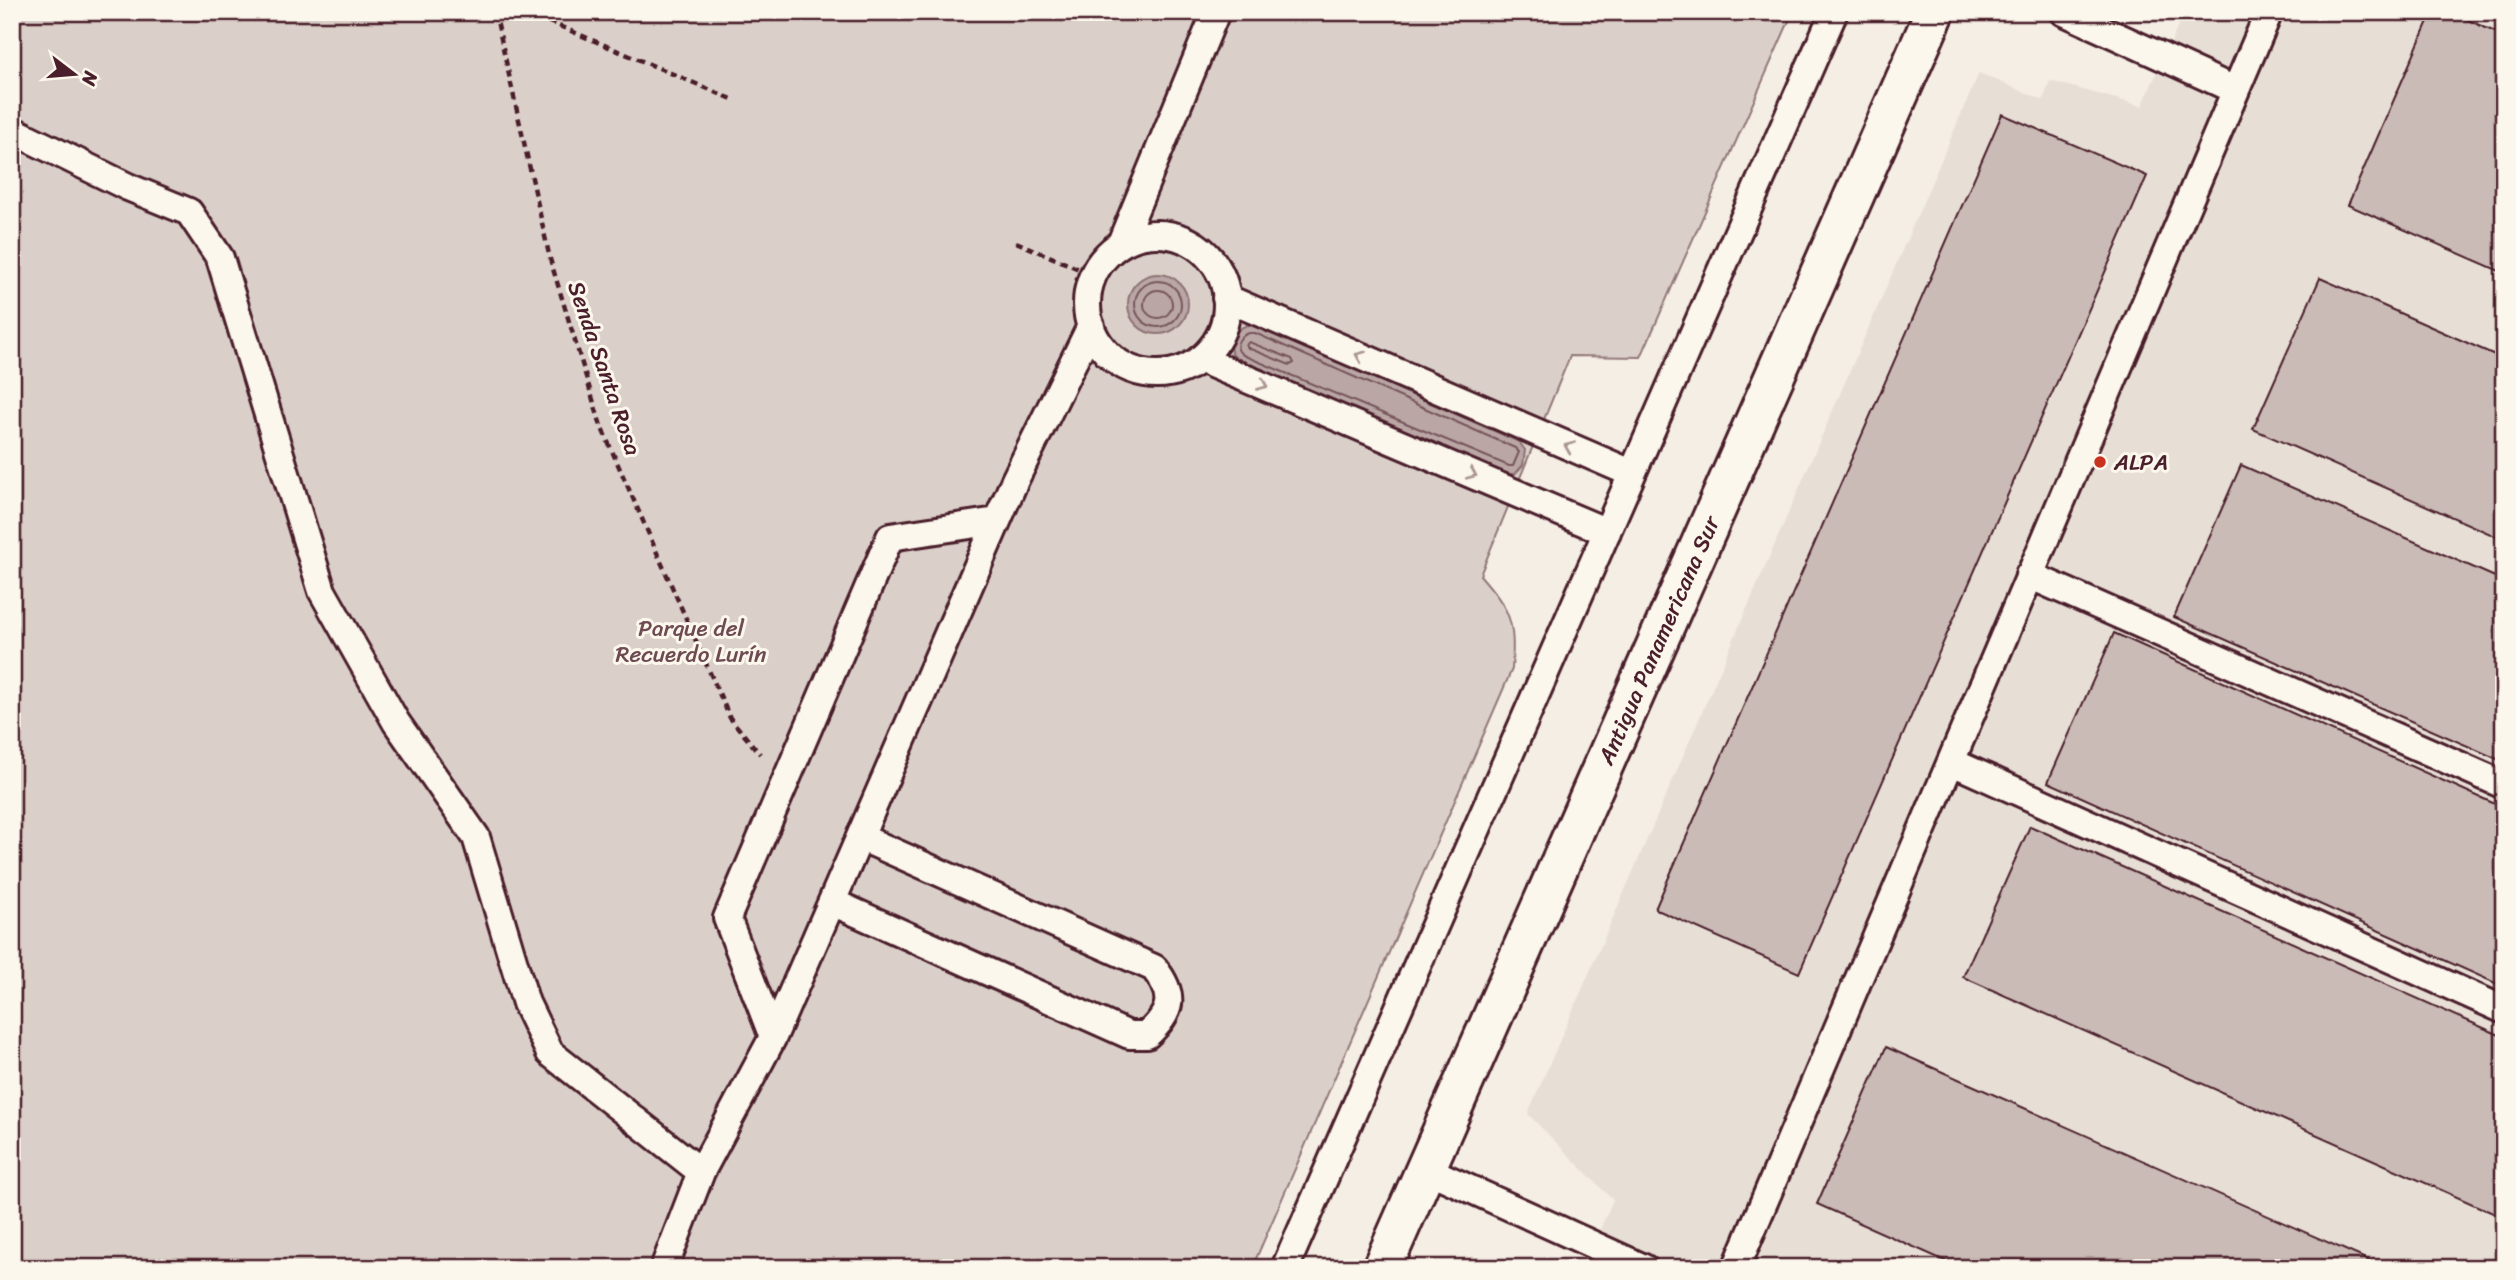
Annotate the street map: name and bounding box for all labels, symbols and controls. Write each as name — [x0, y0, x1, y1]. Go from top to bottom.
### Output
north arrow — [38, 38, 108, 108]
text: N — [72, 67, 108, 90]
street label: Senda Santa Rosa — [556, 275, 654, 461]
one-way arrow — [1355, 351, 1367, 365]
one-way arrow — [1256, 377, 1268, 391]
one-way arrow — [1563, 441, 1575, 455]
place label: ALPA — [2113, 442, 2168, 483]
marker: ALPA — [2092, 454, 2108, 470]
one-way arrow — [1465, 466, 1478, 480]
street label: Antigua Panamericana Sur — [1586, 508, 1732, 772]
park label: Parque del Recuerdo Lurín — [615, 608, 767, 675]

